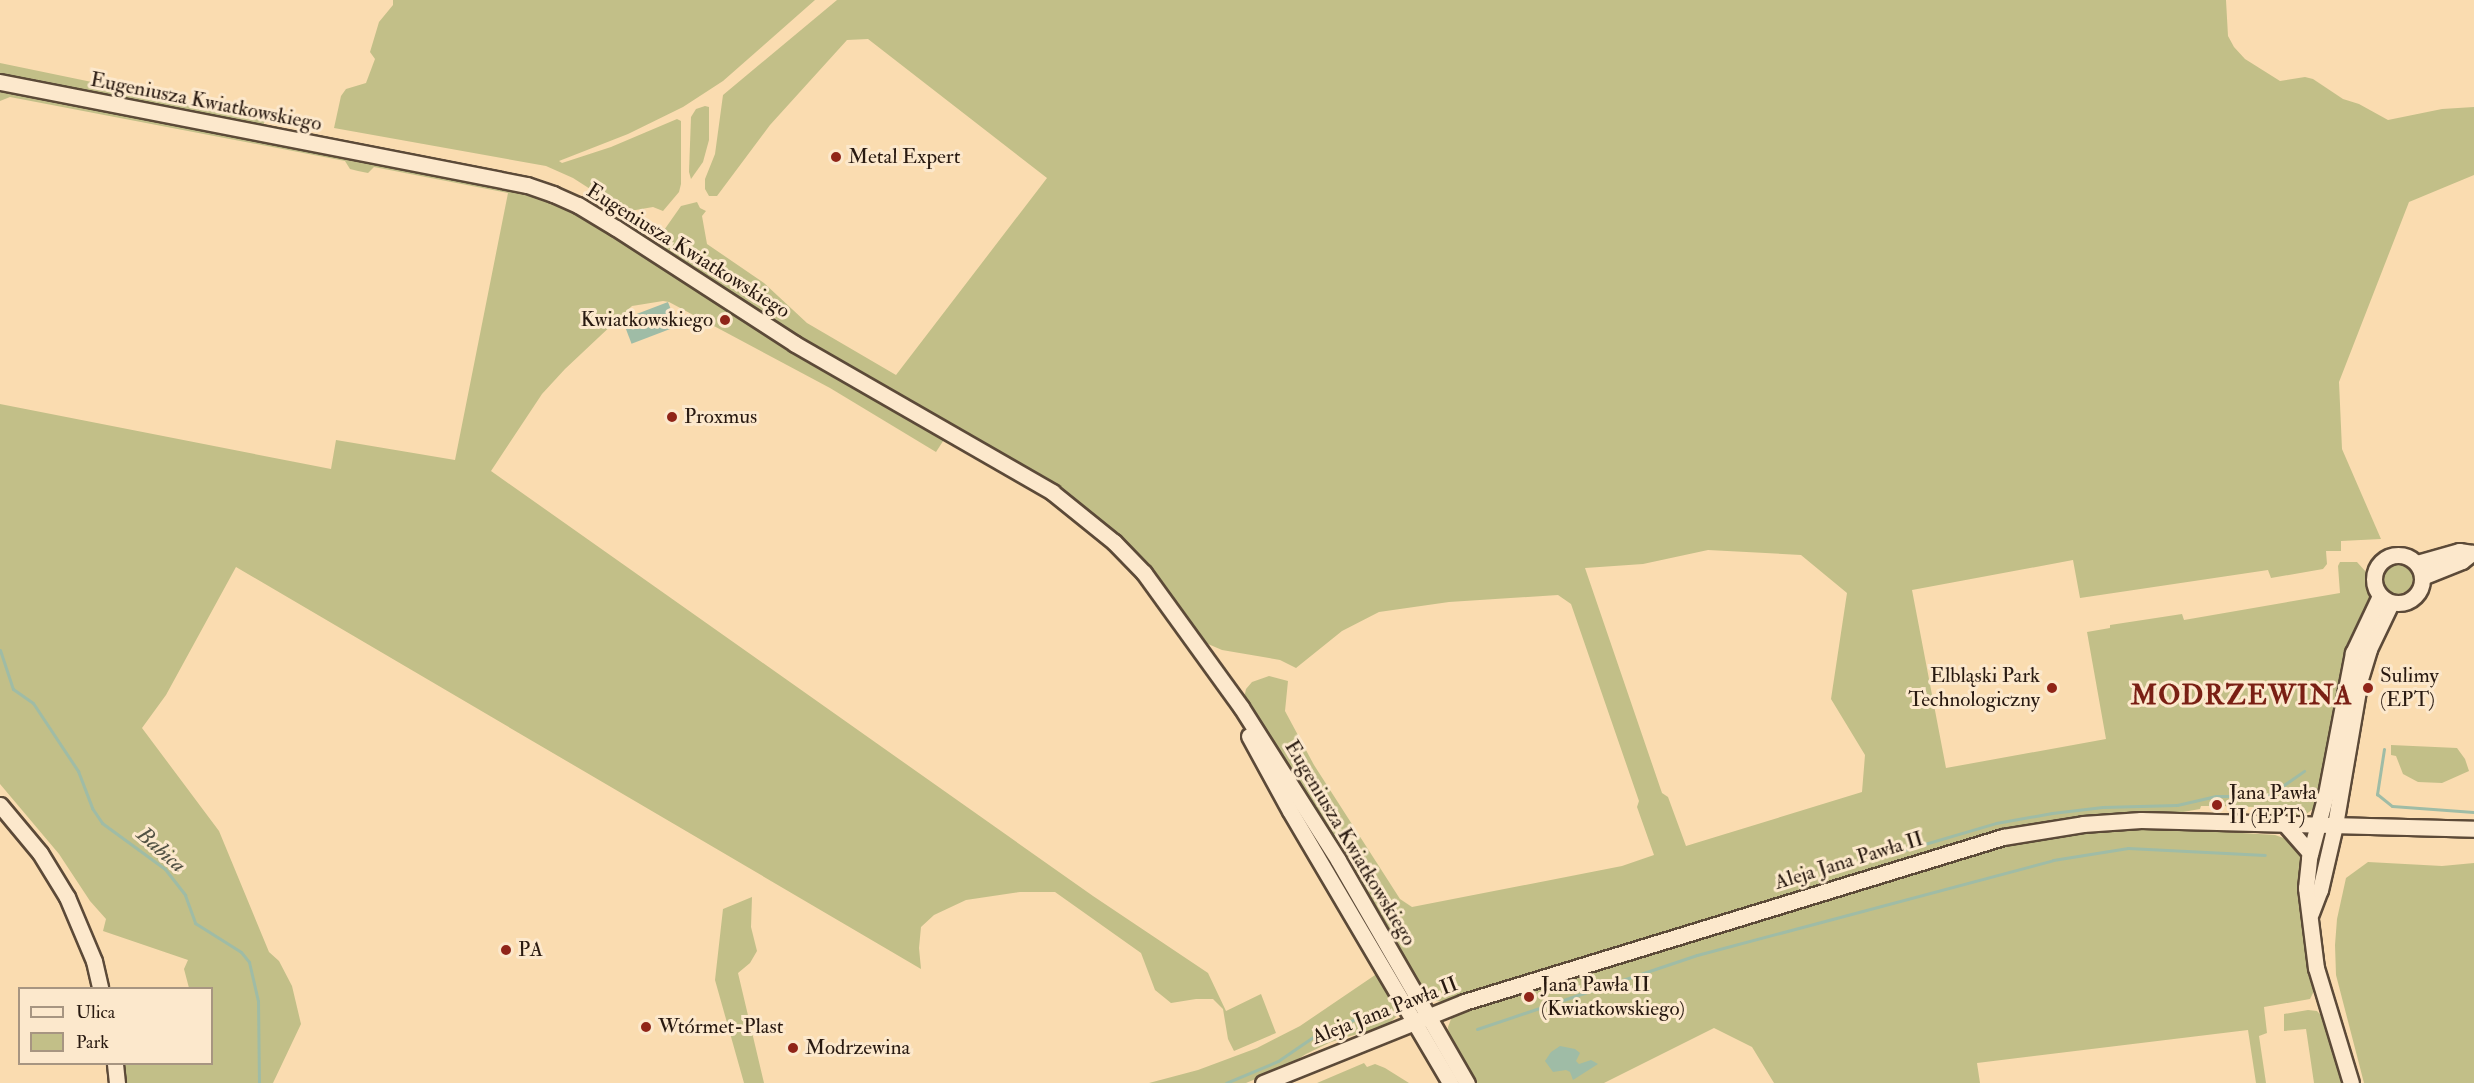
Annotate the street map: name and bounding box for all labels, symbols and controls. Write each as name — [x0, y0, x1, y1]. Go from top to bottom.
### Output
street label: Eugeniusza Kwiatkowskiego — [88, 67, 324, 137]
place label: Metal Expert — [848, 144, 960, 170]
marker: Metal Expert — [829, 150, 843, 164]
street label: Eugeniusza Kwiatkowskiego — [582, 178, 794, 324]
place label: Kwiatkowskiego — [580, 307, 713, 333]
marker: Kwiatkowskiego — [718, 313, 732, 327]
place label: Proxmus — [684, 404, 757, 430]
marker: Proxmus — [665, 410, 679, 424]
place label: Elbląski Park Technologiczny — [1908, 663, 2040, 713]
place label: Sulimy (EPT) — [2380, 663, 2439, 713]
district label: MODRZEWINA — [2131, 680, 2353, 712]
marker: Elbląski Park Technologiczny — [2045, 681, 2059, 695]
marker: Sulimy (EPT) — [2361, 681, 2375, 695]
street label: Eugeniusza Kwiatkowskiego — [1279, 736, 1421, 950]
place label: Jana Pawła II (EPT) — [2229, 780, 2317, 830]
marker: Jana Pawła II (EPT) — [2210, 798, 2224, 812]
water label: Babica — [131, 821, 191, 879]
street label: Aleja Jana Pawła II — [1772, 826, 1926, 896]
place label: PA — [518, 937, 543, 963]
marker: PA — [499, 943, 513, 957]
street label: Aleja Jana Pawła II — [1308, 972, 1462, 1050]
place label: Jana Pawła II (Kwiatkowskiego) — [1541, 972, 1685, 1022]
legend — [18, 987, 213, 1065]
marker: Jana Pawła II (Kwiatkowskiego) — [1522, 990, 1536, 1004]
text: Ulica — [76, 1001, 115, 1024]
place label: Wtórmet-Plast — [658, 1014, 783, 1040]
marker: Wtórmet-Plast — [639, 1020, 653, 1034]
text: Park — [76, 1031, 109, 1054]
place label: Modrzewina — [805, 1035, 910, 1061]
marker: Modrzewina — [786, 1041, 800, 1055]

